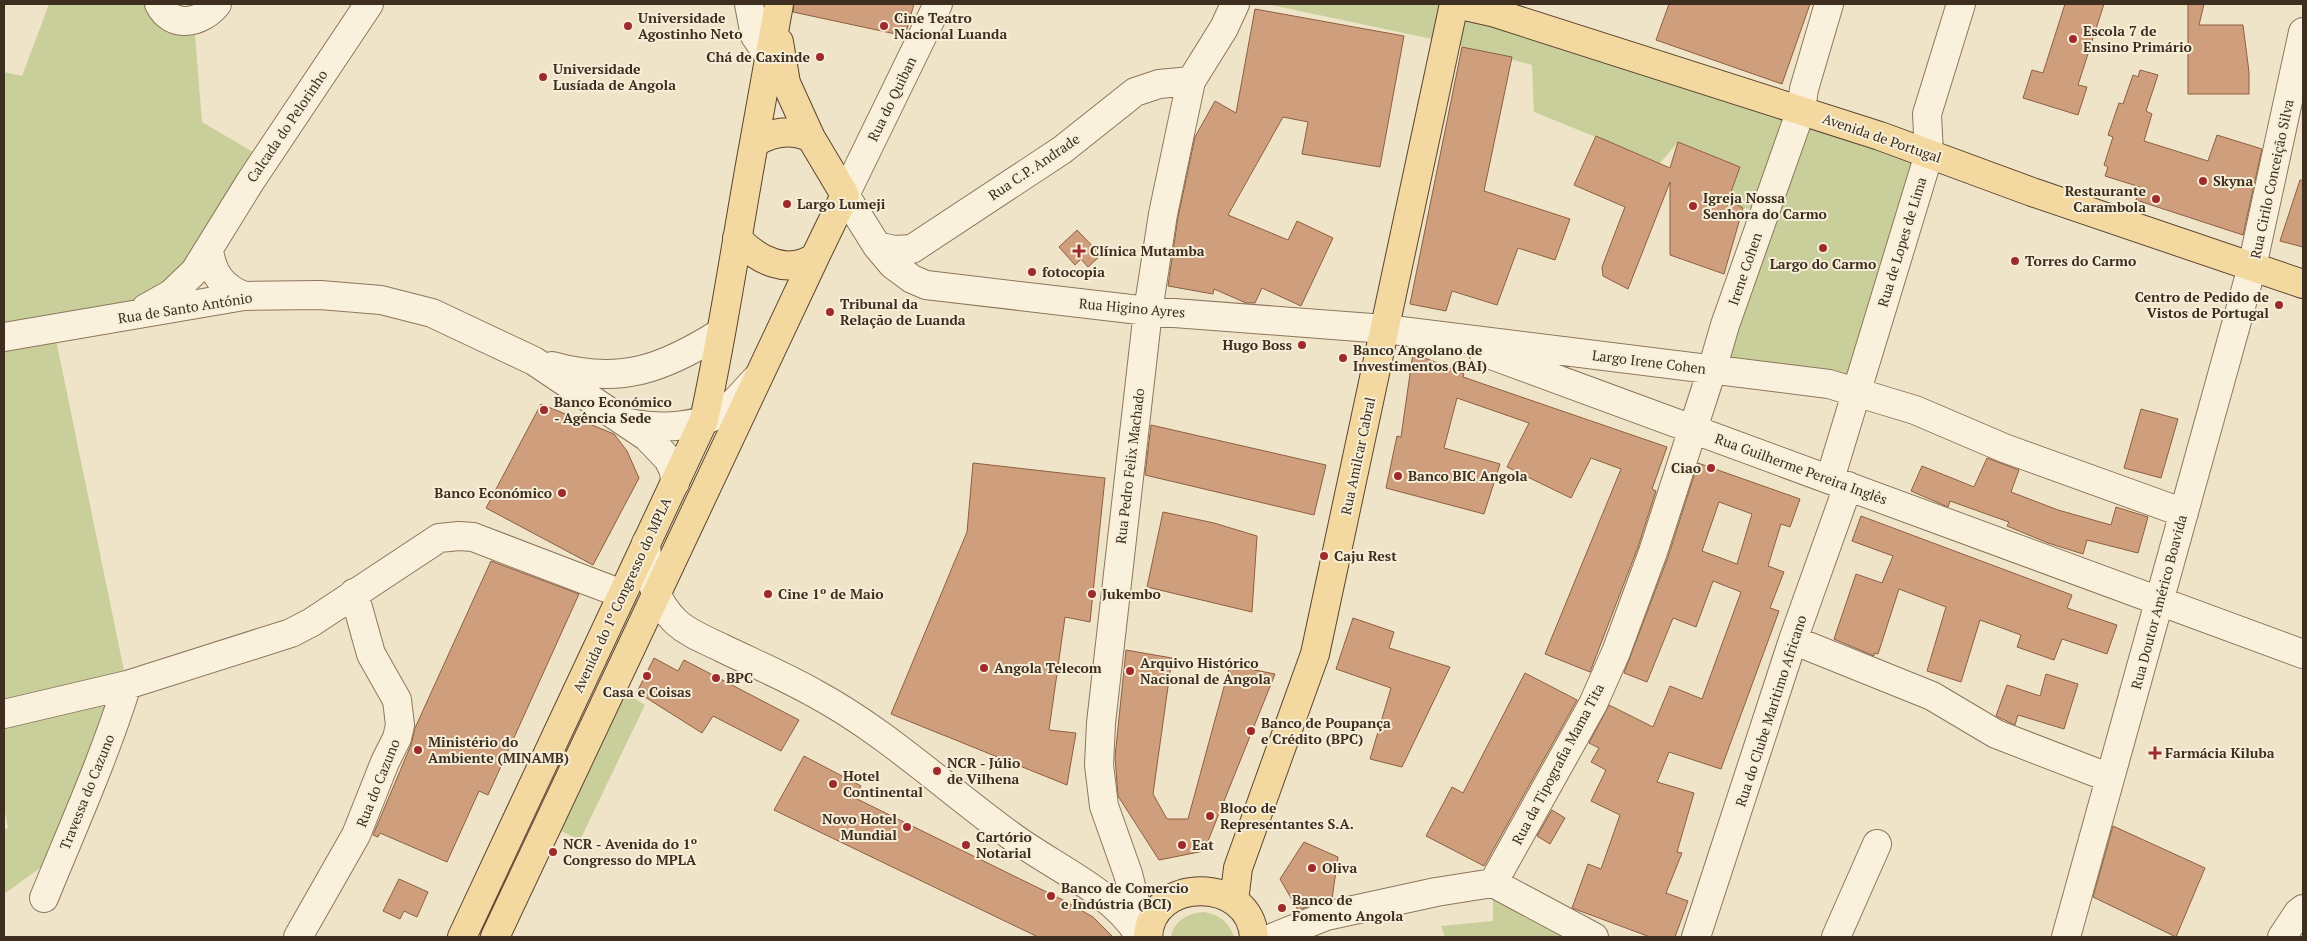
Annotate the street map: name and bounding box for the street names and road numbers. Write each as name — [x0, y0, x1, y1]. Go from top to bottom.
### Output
street label: Rua do Quiban — [863, 53, 921, 144]
street label: Calcada do Pelorinho — [242, 66, 331, 186]
street label: Rua Cirilo Conceição Silva — [2245, 97, 2298, 260]
street label: Avenida de Portugal — [1820, 108, 1944, 167]
street label: Rua C.P. Andrade — [984, 129, 1083, 204]
street label: Rua de Lopes de Lima — [1873, 175, 1930, 309]
street label: Irene Cohen — [1723, 229, 1766, 308]
street label: Rua de Santo António — [116, 287, 254, 328]
street label: Rua Higino Ayres — [1078, 293, 1186, 322]
street label: Largo Irene Cohen — [1591, 345, 1708, 378]
street label: Rua Pedro Felix Machado — [1111, 387, 1149, 545]
street label: Rua Amilcar Cabral — [1336, 395, 1379, 517]
street label: Rua Guilherme Pereira Inglês — [1712, 428, 1890, 509]
street label: Avenida do 1º Congresso do MPLA — [568, 494, 675, 696]
street label: Rua Doutor Américo Boavida — [2126, 513, 2191, 691]
street label: Rua do Clube Maritimo Africano — [1731, 612, 1811, 809]
street label: Rua da Tipografia Mama Tita — [1507, 680, 1608, 848]
street label: Travessa do Cazuno — [55, 731, 118, 852]
street label: Rua do Cazuno — [351, 736, 404, 830]

